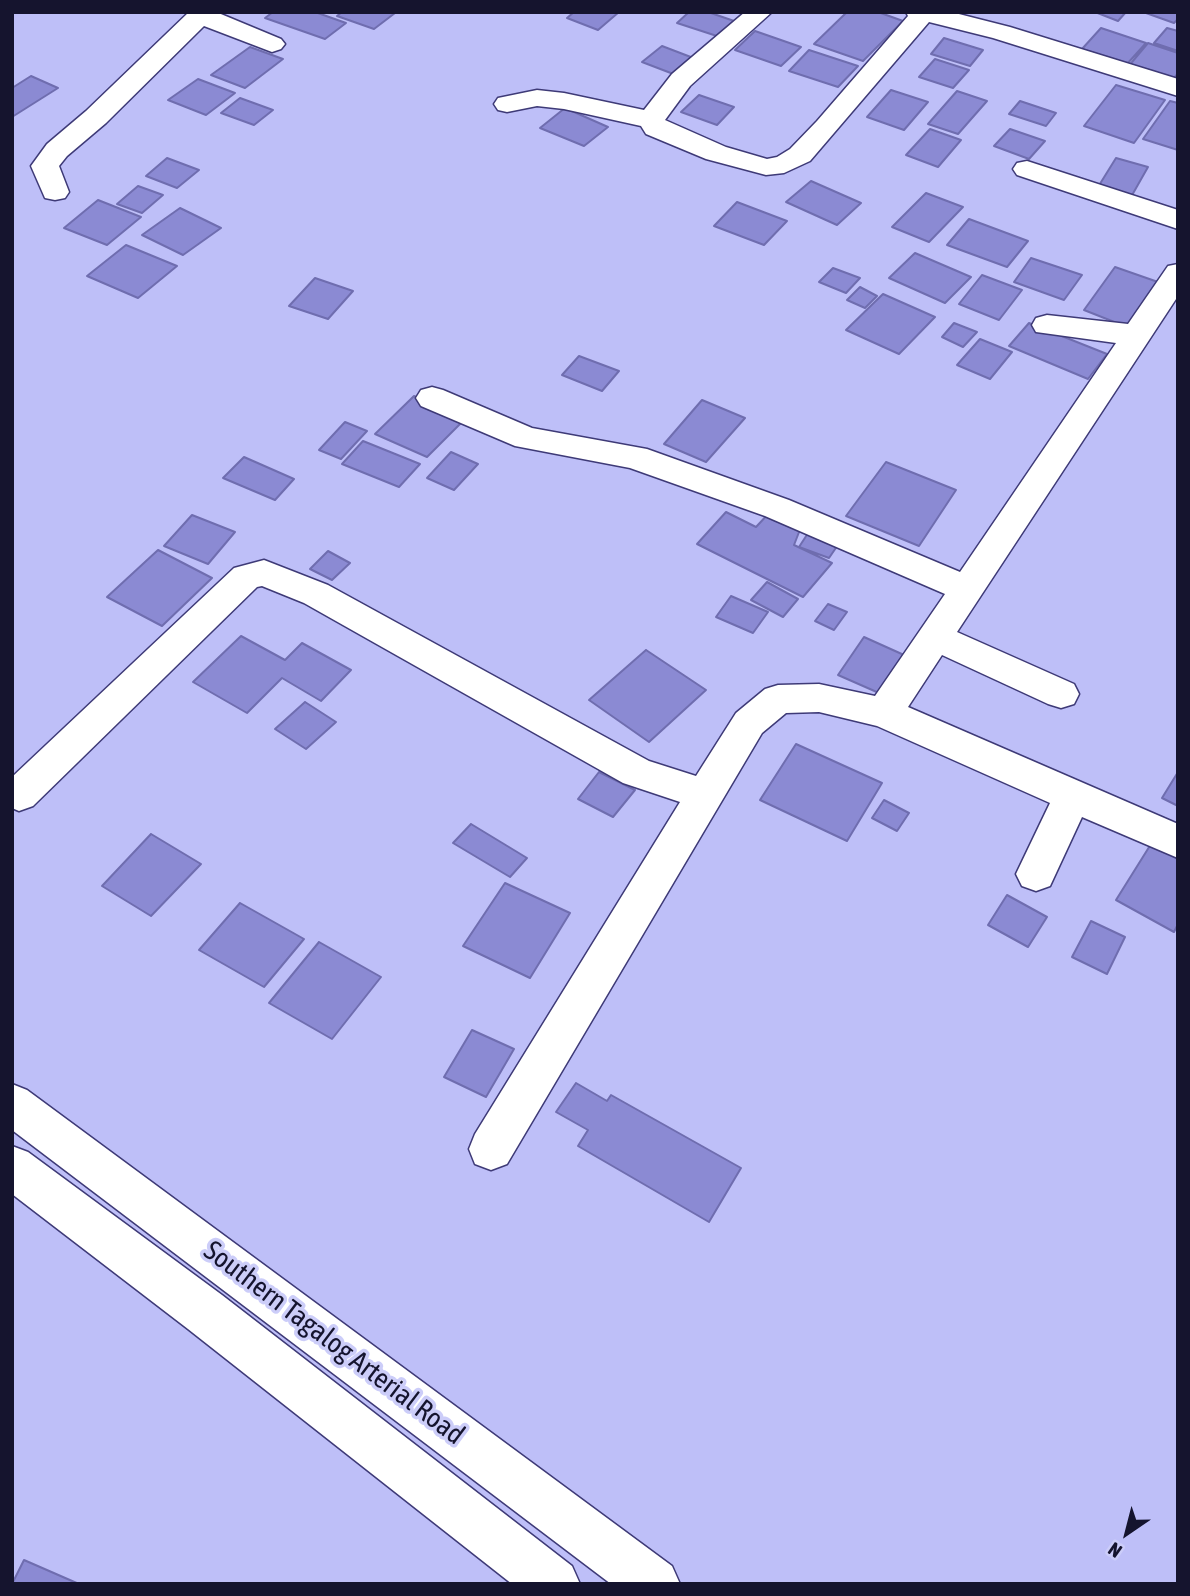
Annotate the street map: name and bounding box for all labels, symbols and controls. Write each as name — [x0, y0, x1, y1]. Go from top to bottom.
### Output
street label: Southern Tagalog Arterial Road — [197, 1234, 471, 1452]
north arrow — [1092, 1498, 1162, 1568]
text: N — [1104, 1538, 1126, 1562]

